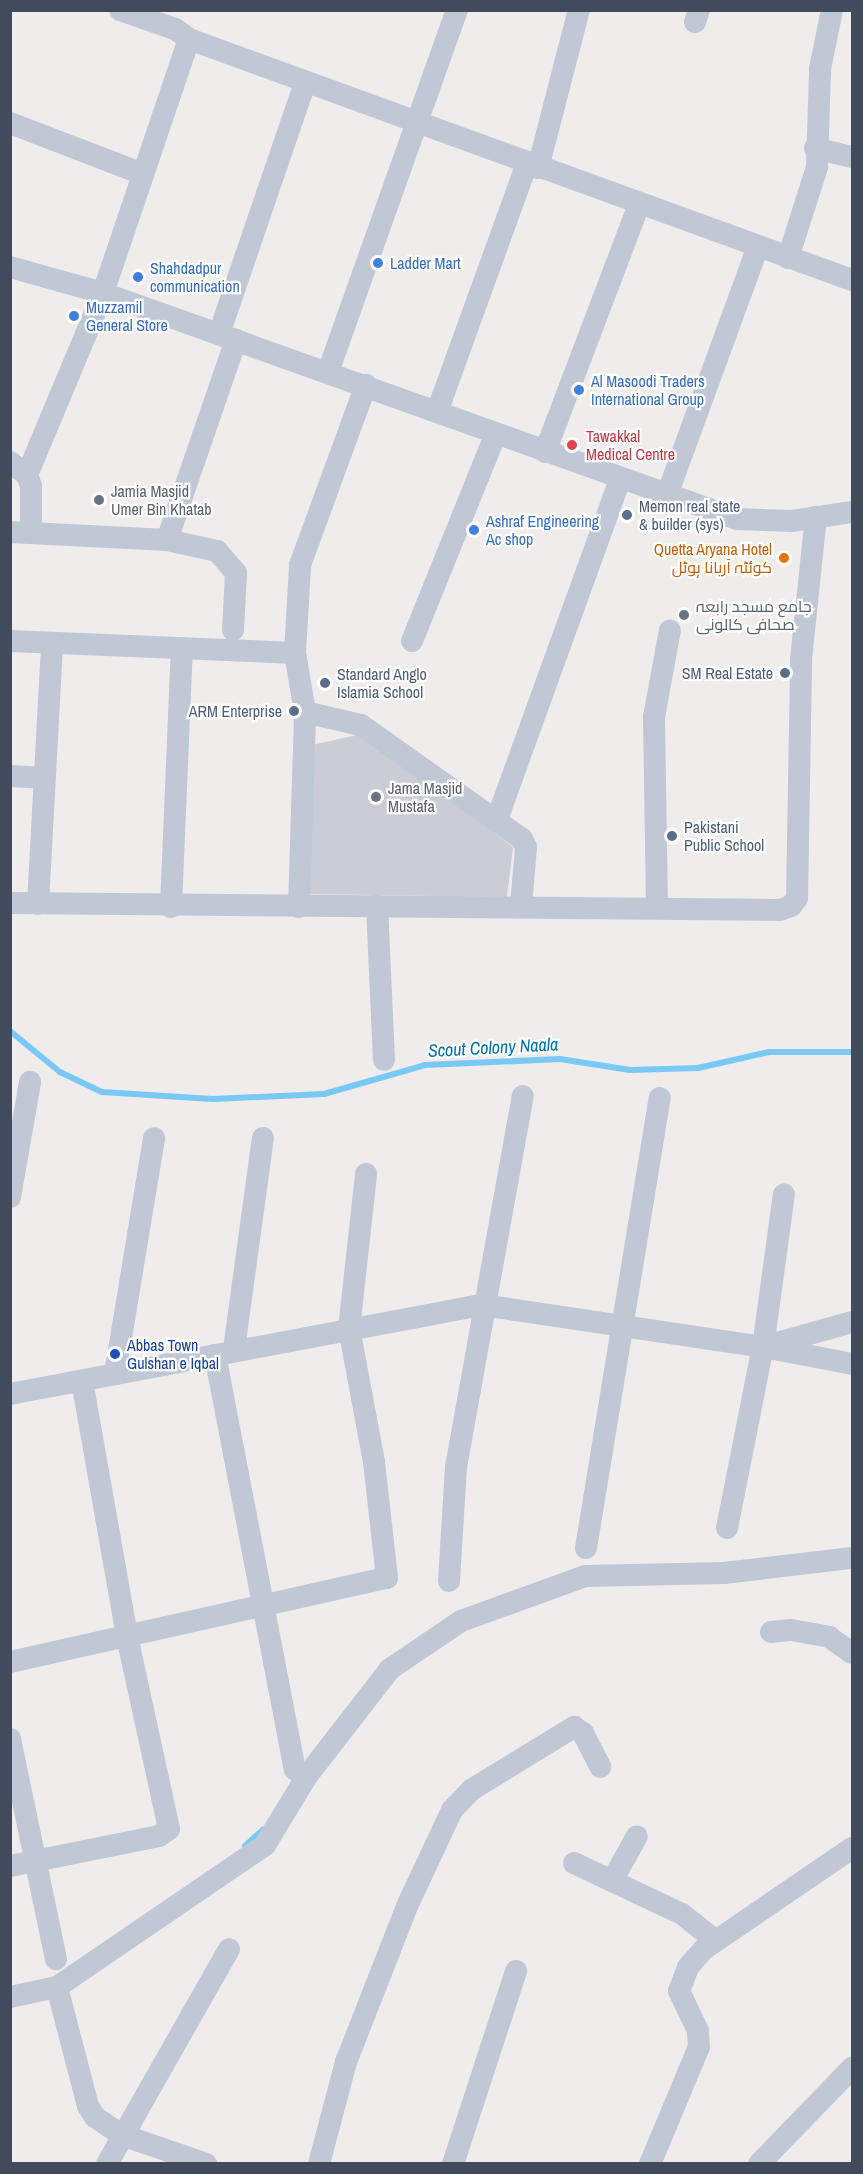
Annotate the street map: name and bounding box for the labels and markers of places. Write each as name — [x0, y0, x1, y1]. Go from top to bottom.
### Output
place label: Ladder Mart — [390, 253, 461, 273]
marker: Ladder Mart — [371, 256, 385, 270]
place label: Shahdadpur communication — [150, 258, 240, 296]
marker: Shahdadpur communication — [131, 270, 145, 284]
place label: Muzzamil General Store — [86, 297, 168, 335]
marker: Muzzamil General Store — [67, 309, 81, 323]
place label: Al Masoodi Traders International Group — [591, 371, 705, 409]
marker: Al Masoodi Traders International Group — [572, 383, 586, 397]
place label: Tawakkal Medical Centre — [586, 426, 675, 464]
marker: Tawakkal Medical Centre — [563, 436, 581, 454]
place label: Jamia Masjid Umer Bin Khatab — [111, 481, 212, 519]
marker: Jamia Masjid Umer Bin Khatab — [92, 493, 106, 507]
place label: Memon real state & builder (sys) — [639, 496, 740, 534]
marker: Memon real state & builder (sys) — [620, 508, 634, 522]
place label: Ashraf Engineering Ac shop — [486, 511, 599, 549]
marker: Ashraf Engineering Ac shop — [467, 523, 481, 537]
place label: Quetta Aryana Hotel کوئٹہ آریانا ہوٹل — [653, 539, 772, 577]
marker: Quetta Aryana Hotel کوئٹہ آریانا ہوٹل — [777, 551, 791, 565]
place label: جامع مسجد رابعہ صحافی کالونی — [696, 596, 812, 634]
marker: جامع مسجد رابعہ صحافی کالونی — [677, 608, 691, 622]
place label: SM Real Estate — [682, 663, 773, 683]
place label: Standard Anglo Islamia School — [337, 664, 427, 702]
marker: SM Real Estate — [778, 666, 792, 680]
marker: Standard Anglo Islamia School — [318, 676, 332, 690]
place label: ARM Enterprise — [189, 701, 282, 721]
marker: ARM Enterprise — [287, 704, 301, 718]
place label: Jama Masjid Mustafa — [388, 778, 462, 816]
marker: Jama Masjid Mustafa — [369, 790, 383, 804]
place label: Pakistani Public School — [684, 817, 764, 855]
marker: Pakistani Public School — [665, 829, 679, 843]
place label: Abbas Town Gulshan e Iqbal — [127, 1335, 219, 1373]
marker: Abbas Town Gulshan e Iqbal — [108, 1347, 122, 1361]

